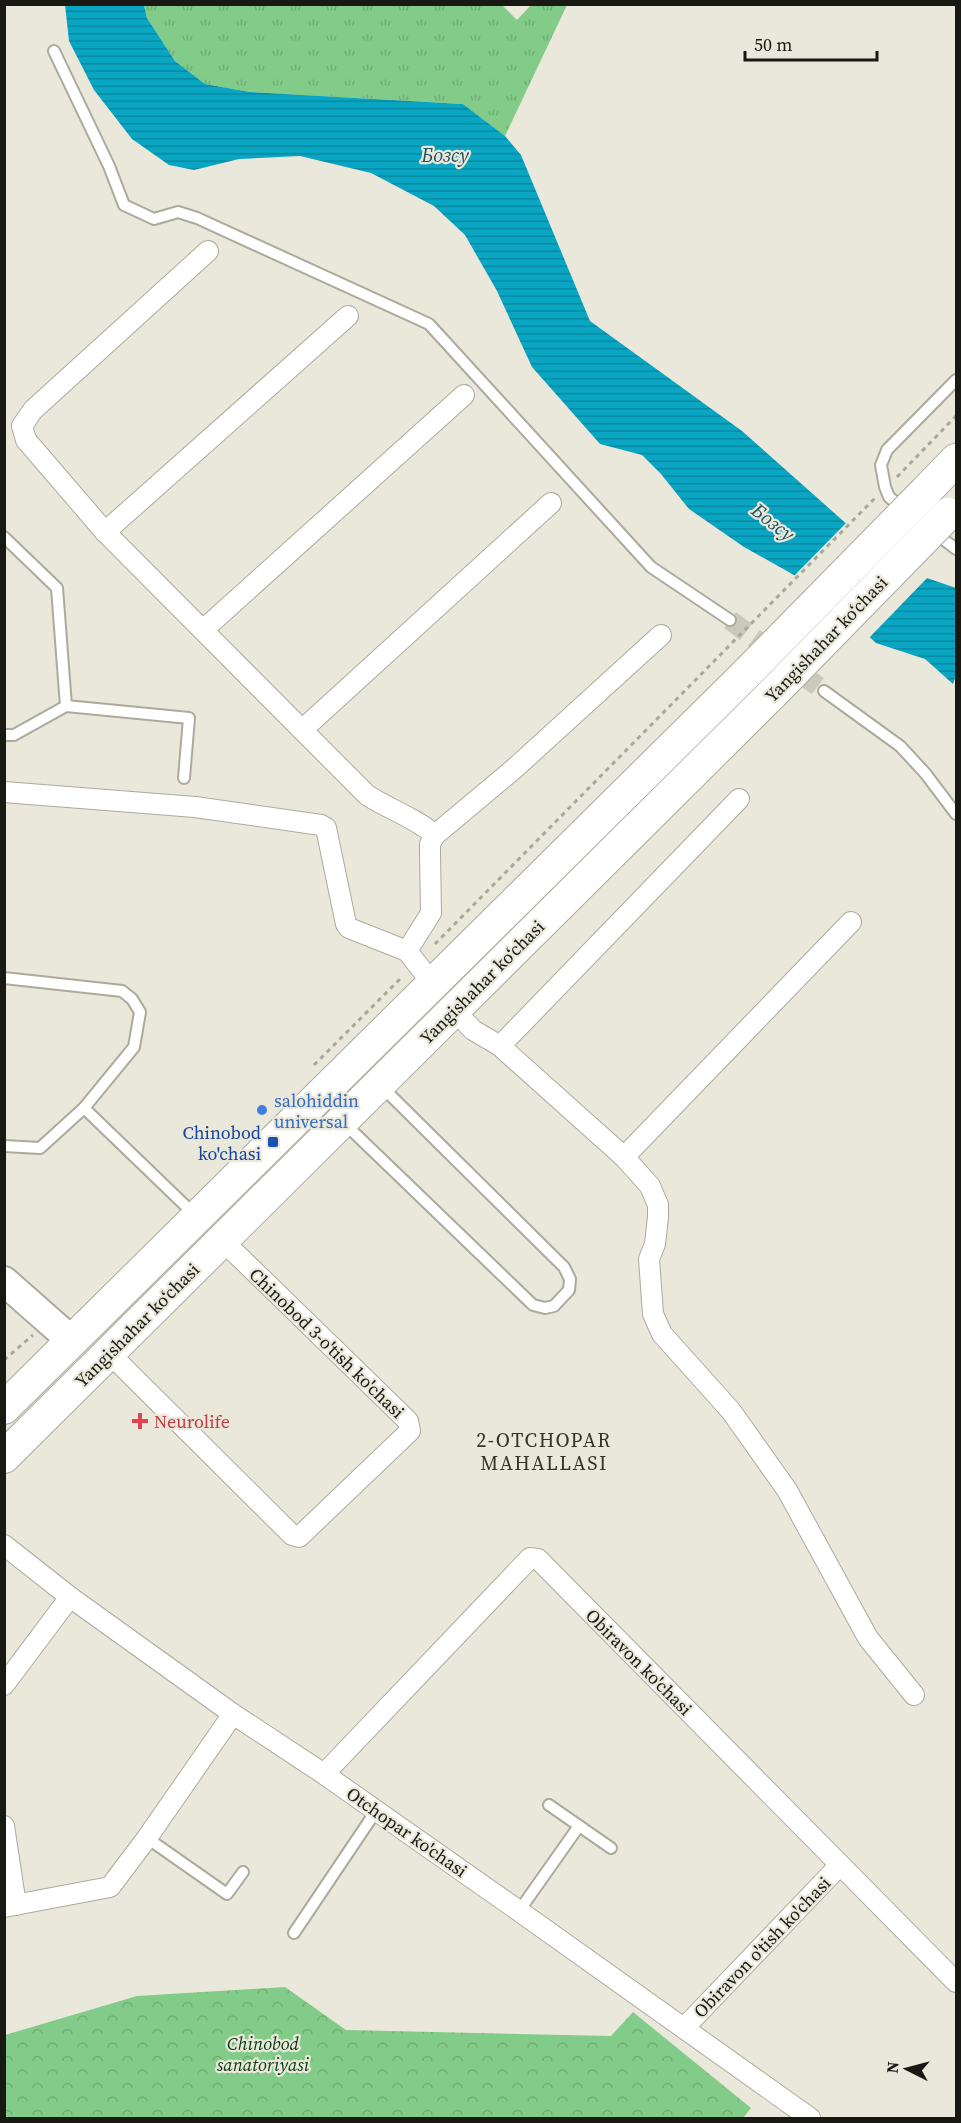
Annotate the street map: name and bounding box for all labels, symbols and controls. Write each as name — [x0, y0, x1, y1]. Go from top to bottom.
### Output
scale bar — [745, 24, 877, 62]
text: 50 m — [754, 32, 792, 57]
water label: Бозсу — [420, 141, 469, 169]
water label: Бозсу — [745, 496, 801, 548]
street label: Yangishahar ko‘chasi — [759, 570, 893, 708]
street label: Yangishahar ko‘chasi — [414, 914, 550, 1050]
place label: salohiddin universal — [274, 1088, 359, 1134]
marker: salohiddin universal — [255, 1103, 269, 1117]
place label: Chinobod ko'chasi — [182, 1120, 261, 1166]
marker: Chinobod ko'chasi — [266, 1135, 280, 1149]
street label: Yangishahar ko‘chasi — [69, 1257, 205, 1393]
street label: Chinobod 3-o'tish ko'chasi — [244, 1262, 410, 1424]
place label: Neurolife — [154, 1409, 230, 1434]
marker: Neurolife — [131, 1412, 149, 1430]
district label: 2-OTCHOPAR MAHALLASI — [476, 1426, 612, 1477]
street label: Obiravon ko'chasi — [580, 1603, 698, 1721]
street label: Otchopar ko'chasi — [342, 1781, 472, 1883]
street label: Obiravon o'tish ko'chasi — [688, 1871, 836, 2023]
park label: Chinobod sanatoriyasi — [217, 2031, 310, 2077]
north arrow — [877, 2039, 937, 2099]
text: N — [881, 2060, 904, 2074]

